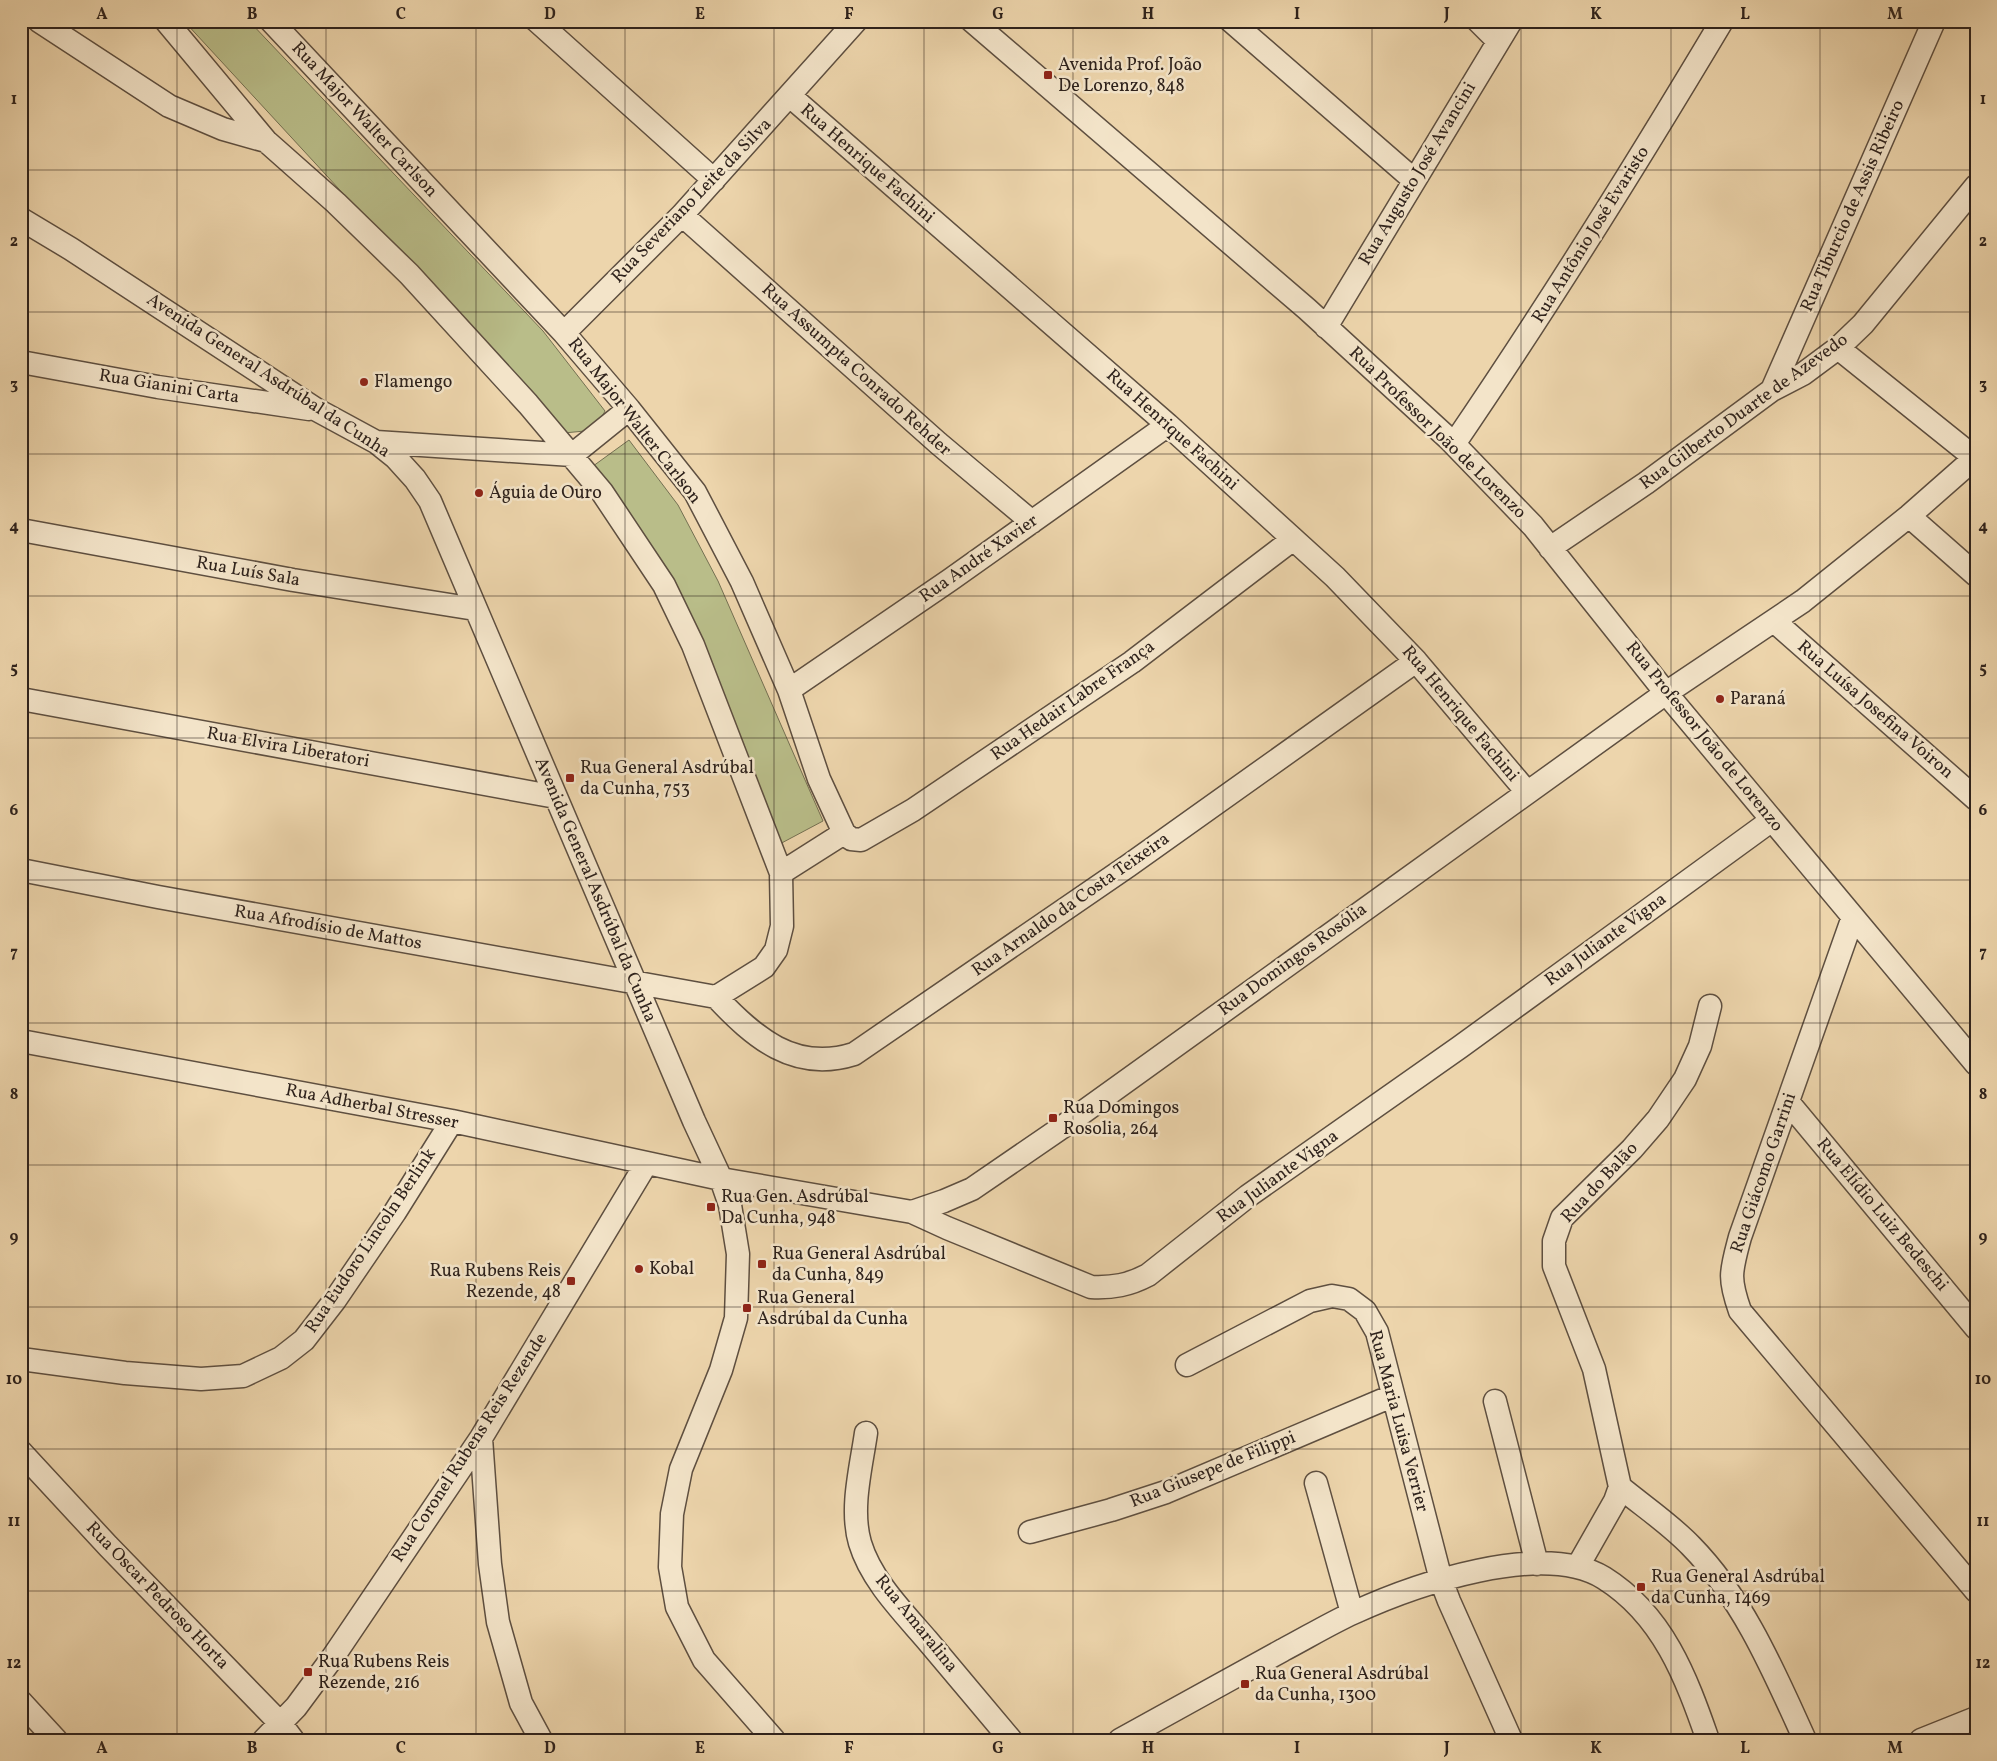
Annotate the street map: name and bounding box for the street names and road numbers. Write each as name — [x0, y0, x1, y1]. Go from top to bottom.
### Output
street label: Rua Major Walter Carlson — [285, 37, 443, 204]
street label: Rua Augusto José Avancini — [1353, 78, 1483, 270]
street label: Rua Tiburcio de Assis Ribeiro — [1795, 96, 1911, 316]
street label: Rua Henrique Fachini — [794, 98, 940, 230]
street label: Rua Severiano Leite da Silva — [606, 113, 778, 289]
street label: Rua Antônio José Evaristo — [1526, 142, 1656, 328]
street label: Rua Assumpta Conrado Rehder — [756, 278, 957, 462]
street label: Avenida General Asdrúbal da Cunha — [141, 288, 395, 464]
street label: Rua Gilberto Duarte de Azevedo — [1635, 328, 1853, 496]
street label: Rua Major Walter Carlson — [561, 333, 707, 510]
street label: Rua Professor João de Lorenzo — [1343, 341, 1531, 525]
street label: Rua Gianini Carta — [97, 364, 241, 410]
street label: Rua Henrique Fachini — [1100, 364, 1244, 496]
street label: Rua André Xavier — [915, 508, 1044, 609]
street label: Rua Luís Sala — [194, 551, 302, 593]
street label: Rua Hedair Labre França — [986, 635, 1160, 767]
street label: Rua Luísa Josefina Voiron — [1791, 635, 1959, 785]
street label: Rua Professor João de Lorenzo — [1619, 636, 1789, 838]
street label: Rua Henrique Fachini — [1395, 640, 1525, 788]
street label: Rua Elvira Liberatori — [205, 721, 371, 775]
street label: Avenida General Asdrúbal da Cunha — [528, 754, 662, 1026]
street label: Rua Arnaldo da Costa Teixeira — [967, 827, 1175, 983]
street label: Rua Juliante Vigna — [1540, 887, 1672, 993]
street label: Rua Domingos Rosólia — [1214, 897, 1373, 1023]
street label: Rua Afrodísio de Mattos — [232, 899, 424, 957]
street label: Rua Adherbal Stresser — [283, 1078, 461, 1136]
street label: Rua Giácomo Garrini — [1725, 1089, 1803, 1257]
street label: Rua Juliante Vigna — [1212, 1124, 1344, 1230]
street label: Rua Elídio Luiz Bedeschi — [1810, 1133, 1954, 1297]
street label: Rua do Balão — [1556, 1137, 1644, 1229]
street label: Rua Eudoro Lincoln Berlink — [300, 1143, 443, 1339]
street label: Rua Maria Luisa Verrier — [1362, 1327, 1434, 1515]
street label: Rua Coronel Rubens Reis Rezende — [386, 1328, 554, 1568]
street label: Rua Giusepe de Filippi — [1126, 1425, 1300, 1515]
street label: Rua Oscar Pedroso Horta — [80, 1517, 234, 1675]
street label: Rua Amaralina — [869, 1570, 963, 1678]

